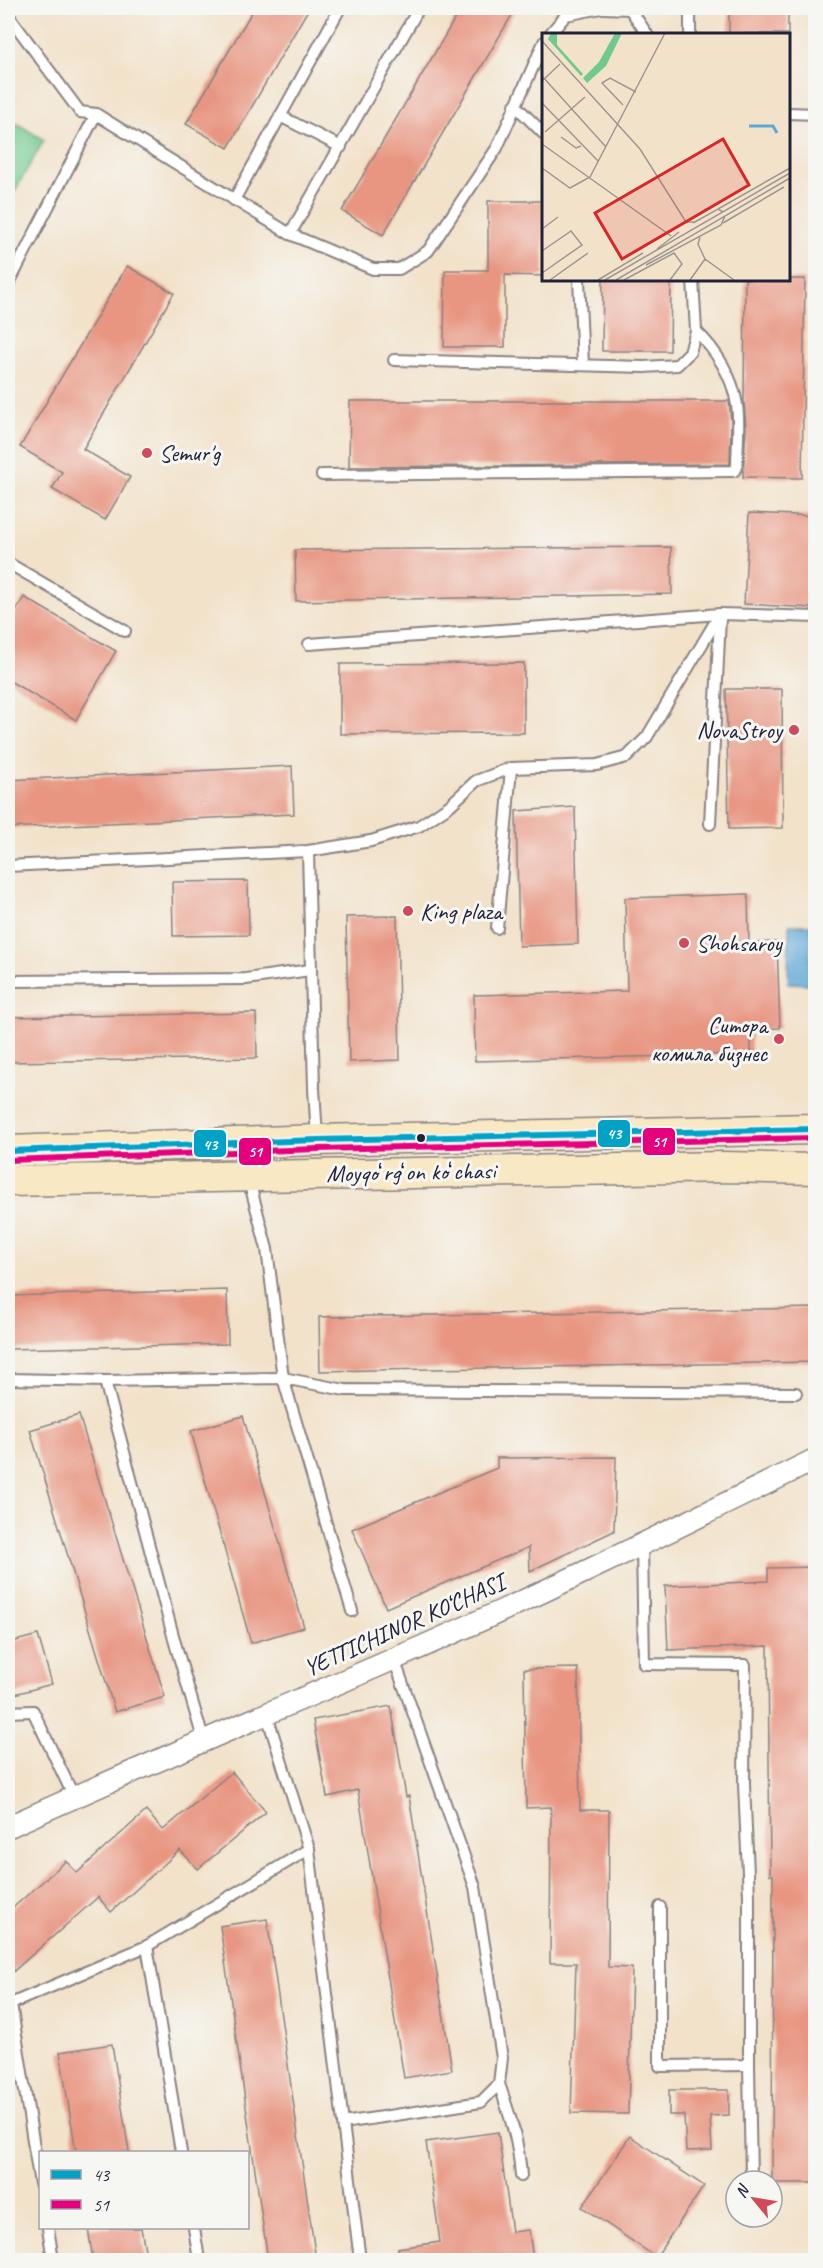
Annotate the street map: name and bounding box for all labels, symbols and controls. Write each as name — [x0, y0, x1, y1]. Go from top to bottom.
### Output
inset map — [542, 33, 790, 280]
place label: Semur'g — [159, 438, 222, 468]
marker: Semur'g — [140, 446, 154, 460]
place label: NovaStroy — [697, 715, 784, 745]
marker: NovaStroy — [787, 723, 801, 737]
place label: King plaza — [420, 896, 504, 926]
marker: King plaza — [401, 904, 415, 918]
place label: Shohsaroy — [696, 928, 784, 958]
marker: Shohsaroy — [677, 936, 691, 950]
place label: Ситора комила бизнес — [651, 1010, 769, 1068]
marker: Ситора комила бизнес — [772, 1032, 786, 1046]
line badge: 43 — [597, 1119, 631, 1148]
text: 43 — [607, 1124, 623, 1144]
line badge: 51 — [642, 1127, 676, 1156]
line badge: 43 — [193, 1129, 227, 1158]
unlabelled marker — [415, 1132, 427, 1144]
text: 51 — [652, 1132, 668, 1152]
text: 43 — [203, 1135, 219, 1155]
line badge: 51 — [238, 1137, 272, 1166]
text: 51 — [248, 1142, 264, 1162]
street label: Moyqoʻrgʻon koʻchasi — [326, 1155, 498, 1188]
street label: YETTICHINOR KO‘CHASI — [299, 1565, 514, 1683]
legend — [39, 2151, 249, 2229]
text: 43 — [93, 2164, 111, 2186]
north arrow — [724, 2169, 784, 2229]
text: N — [731, 2180, 755, 2201]
text: 51 — [93, 2194, 110, 2216]

